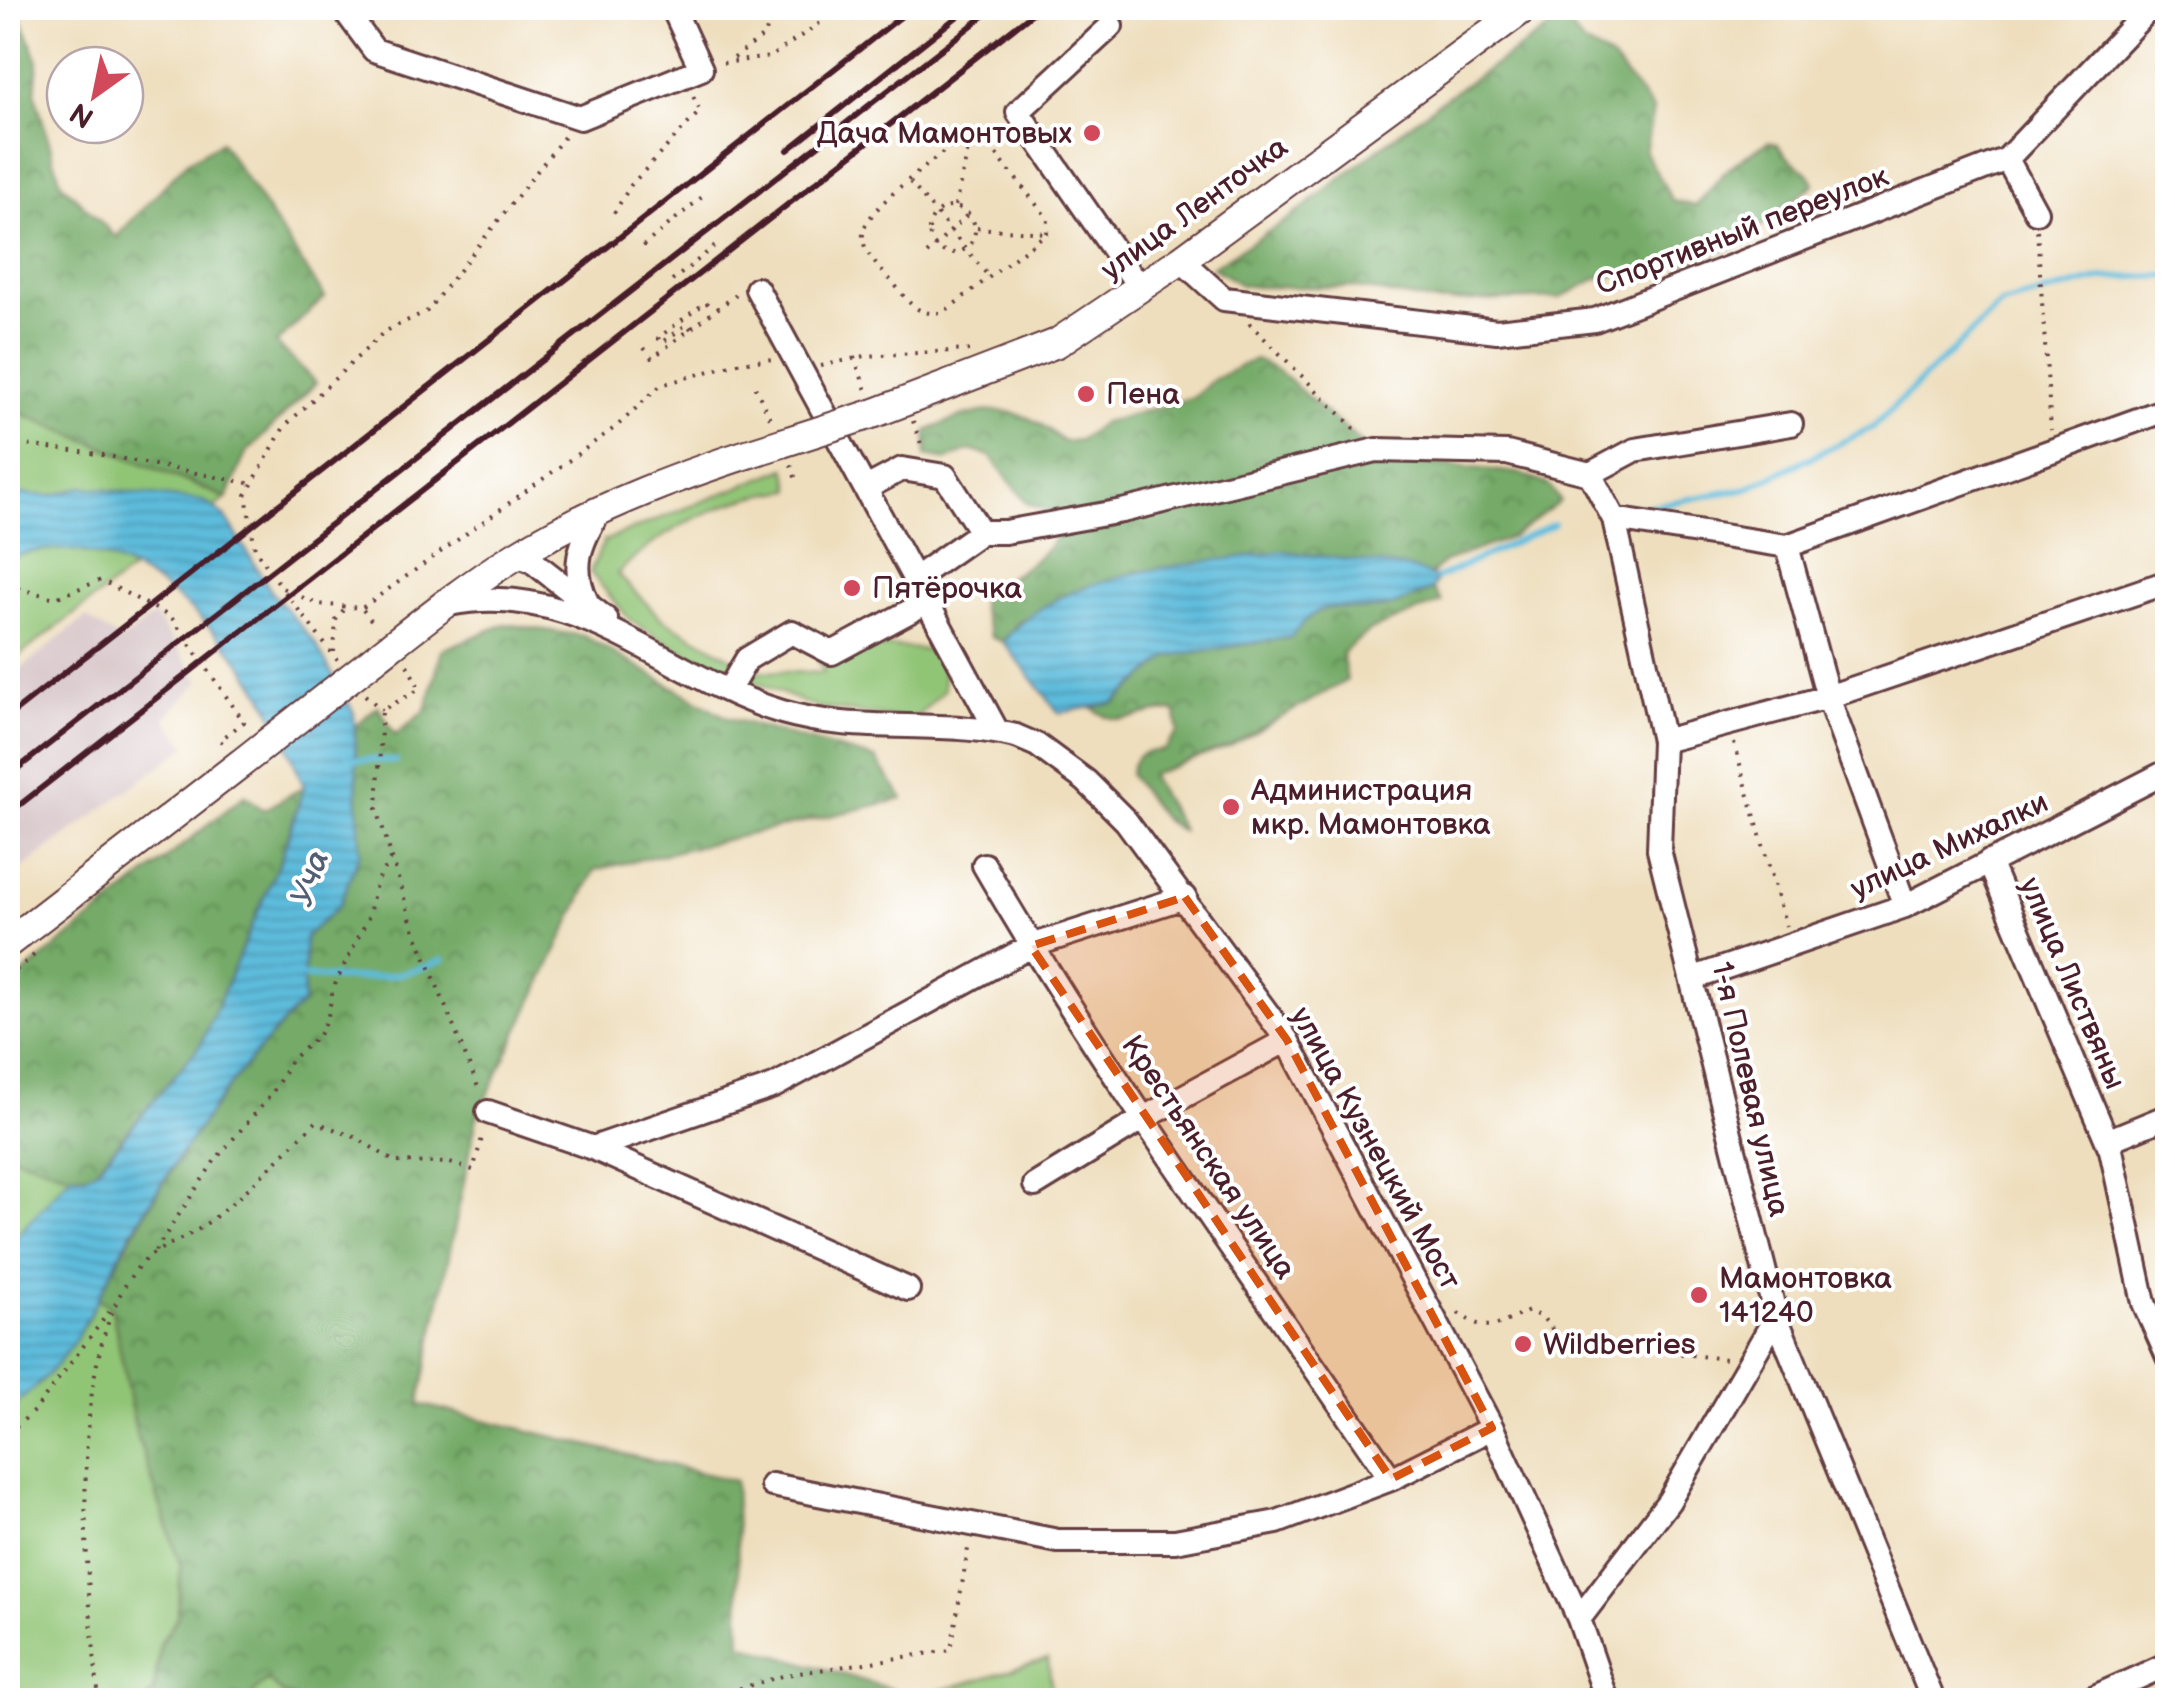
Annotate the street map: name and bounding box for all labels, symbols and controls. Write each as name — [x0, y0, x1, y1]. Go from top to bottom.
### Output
north arrow — [45, 45, 145, 145]
text: N — [64, 95, 100, 134]
place label: Дача Мамонтовых — [817, 116, 1072, 152]
marker: Дача Мамонтовых — [1081, 122, 1103, 144]
street label: улица Ленточка — [1094, 129, 1295, 288]
street label: Спортивный переулок — [1591, 159, 1894, 303]
place label: Пена — [1106, 377, 1180, 413]
marker: Пена — [1075, 383, 1097, 405]
place label: Пятёрочка — [872, 571, 1023, 607]
marker: Пятёрочка — [841, 577, 863, 599]
place label: Администрация мкр. Мамонтовка — [1250, 773, 1491, 843]
street label: улица Михалки — [1845, 784, 2054, 907]
marker: Администрация мкр. Мамонтовка — [1220, 796, 1242, 818]
water label: Уча — [282, 845, 338, 912]
street label: улица Листвяны — [2011, 872, 2133, 1095]
street label: 1-я Полевая улица — [1703, 958, 1797, 1220]
street label: улица Кузнецкий Мост — [1282, 1001, 1468, 1296]
street label: Крестьянская улица — [1113, 1029, 1303, 1286]
place label: Мамонтовка 141240 — [1719, 1261, 1892, 1331]
marker: Мамонтовка 141240 — [1688, 1284, 1710, 1306]
place label: Wildberries — [1543, 1327, 1696, 1363]
marker: Wildberries — [1512, 1333, 1534, 1355]

